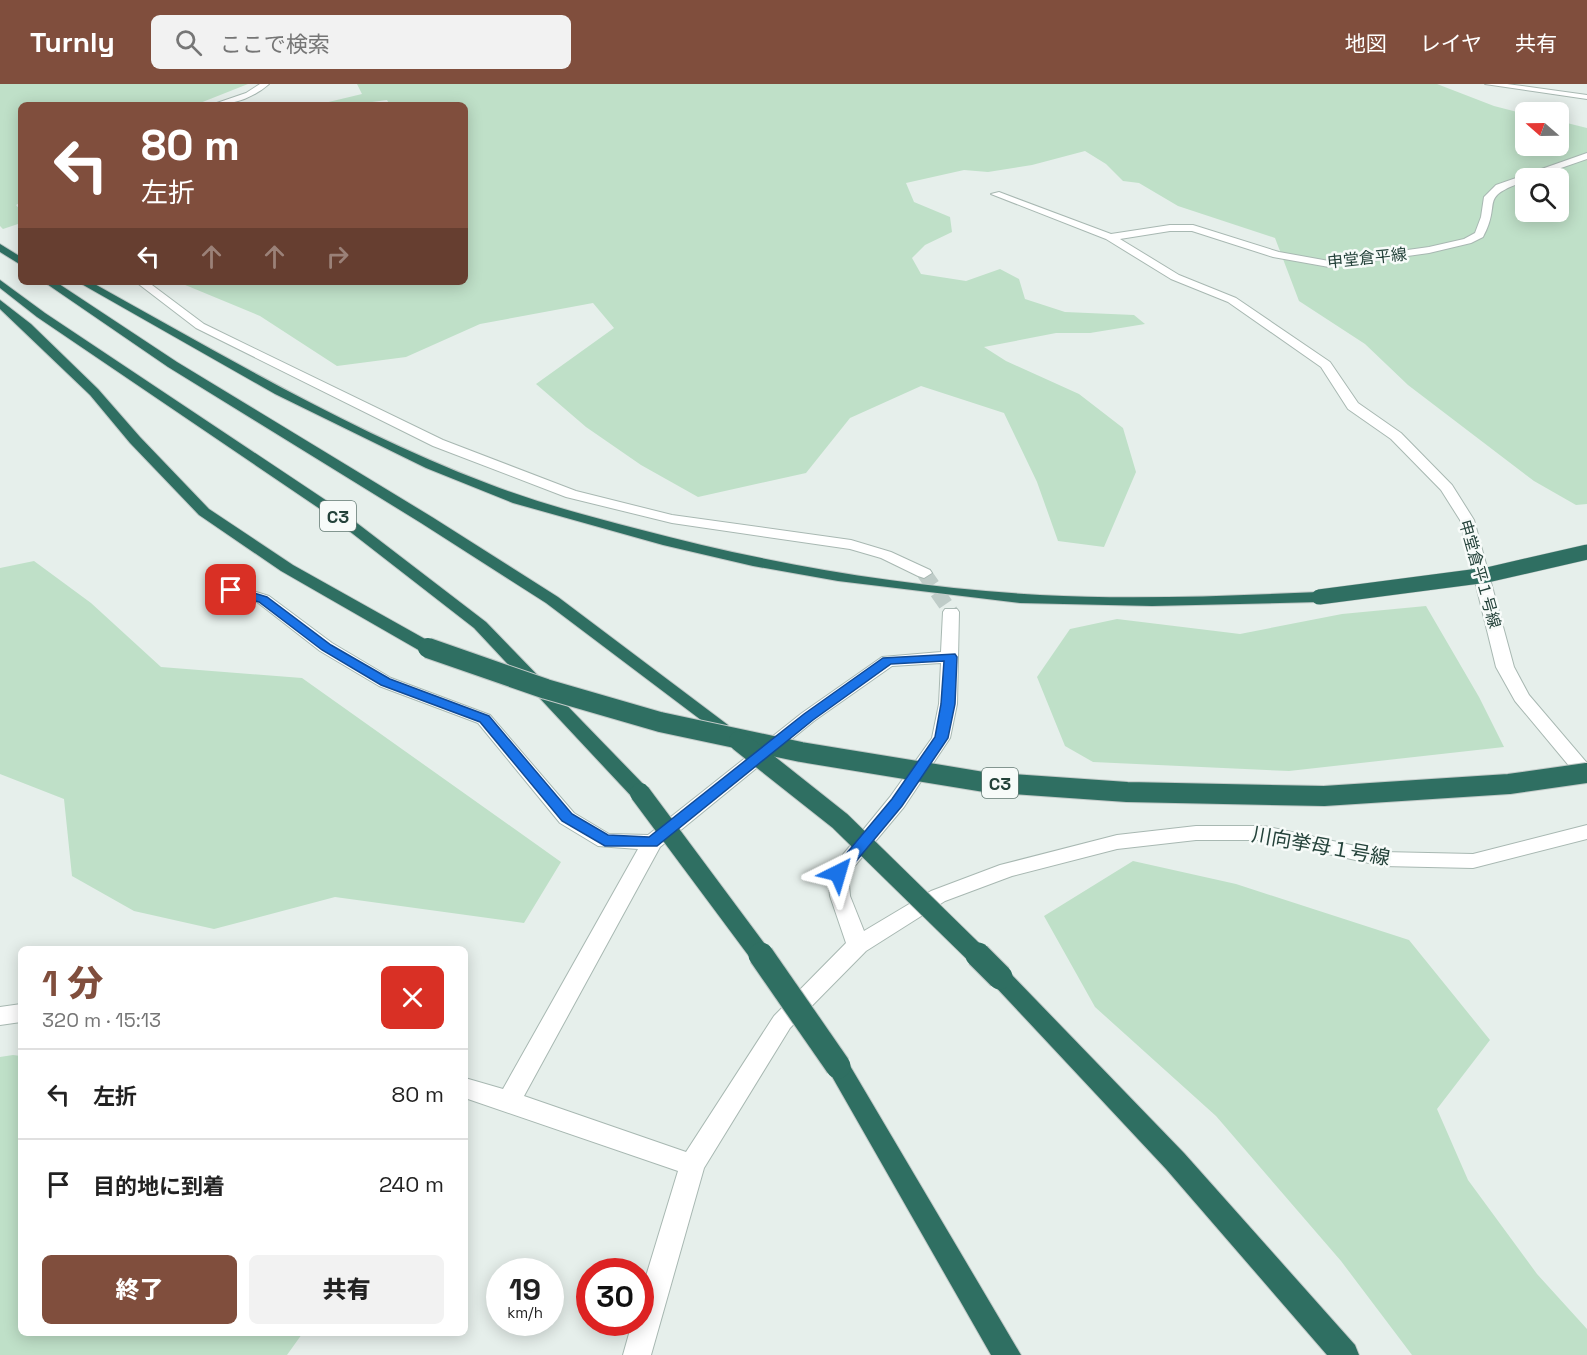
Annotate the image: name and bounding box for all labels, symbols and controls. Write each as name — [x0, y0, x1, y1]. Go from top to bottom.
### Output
search box — [151, 15, 571, 69]
text: Turnly — [30, 24, 115, 60]
icon: search — [172, 26, 205, 59]
text: ここで検索 — [220, 30, 330, 58]
text: 地図 — [1345, 30, 1387, 57]
text: レイヤ — [1420, 30, 1482, 57]
text: 共有 — [1515, 30, 1557, 57]
north arrow — [1515, 102, 1569, 156]
map controls — [1515, 102, 1569, 222]
text: 80 m — [141, 119, 240, 172]
icon: left — [42, 126, 120, 204]
button: search — [1515, 168, 1569, 222]
text: 左折 — [141, 175, 195, 210]
icon: left — [132, 240, 165, 273]
icon: ahead — [195, 240, 228, 273]
icon: ahead — [258, 240, 291, 273]
icon: right — [321, 240, 354, 273]
street label: 申堂倉平線 — [1326, 243, 1408, 273]
road number: C3 — [320, 501, 356, 531]
street label: 申堂倉平１号線 — [1454, 517, 1506, 631]
pin — [205, 564, 256, 615]
icon: arrive — [214, 573, 247, 606]
road number: C3 — [982, 768, 1018, 798]
street label: 川向挙母１号線 — [1250, 821, 1392, 871]
position arrow — [806, 841, 870, 905]
text: 1 分 — [42, 961, 103, 1007]
button: close — [381, 966, 444, 1029]
text: 320 m · 15:13 — [42, 1007, 161, 1033]
icon: left — [42, 1078, 75, 1111]
text: 80 m — [392, 1080, 444, 1108]
text: 左折 — [93, 1082, 137, 1110]
icon: arrive — [42, 1168, 75, 1201]
text: 240 m — [379, 1170, 444, 1198]
text: 目的地に到着 — [93, 1172, 225, 1200]
button: 終了 — [42, 1255, 237, 1324]
button: 共有 — [249, 1255, 444, 1324]
speed limit sign: 30 — [576, 1258, 654, 1336]
text: 19 — [509, 1270, 541, 1309]
text: km/h — [507, 1303, 543, 1322]

